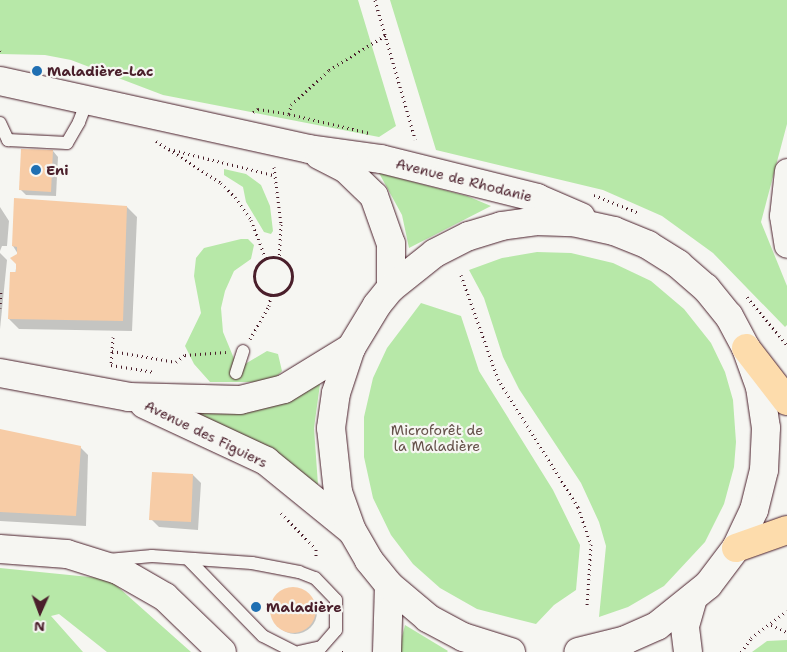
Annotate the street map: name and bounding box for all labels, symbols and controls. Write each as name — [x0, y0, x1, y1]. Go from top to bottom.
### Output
place label: Maladière-Lac — [47, 63, 153, 79]
marker: Maladière-Lac — [31, 65, 43, 77]
street label: Avenue de Rhodanie — [394, 155, 534, 205]
place label: Eni — [46, 162, 69, 178]
marker: Eni — [30, 164, 42, 176]
street label: Avenue des Figuiers — [142, 397, 270, 471]
park label: Microforêt de la Maladière — [391, 422, 483, 454]
north arrow — [15, 587, 65, 637]
place label: Maladière — [266, 599, 342, 615]
marker: Maladière — [250, 601, 262, 613]
text: N — [34, 618, 45, 636]

